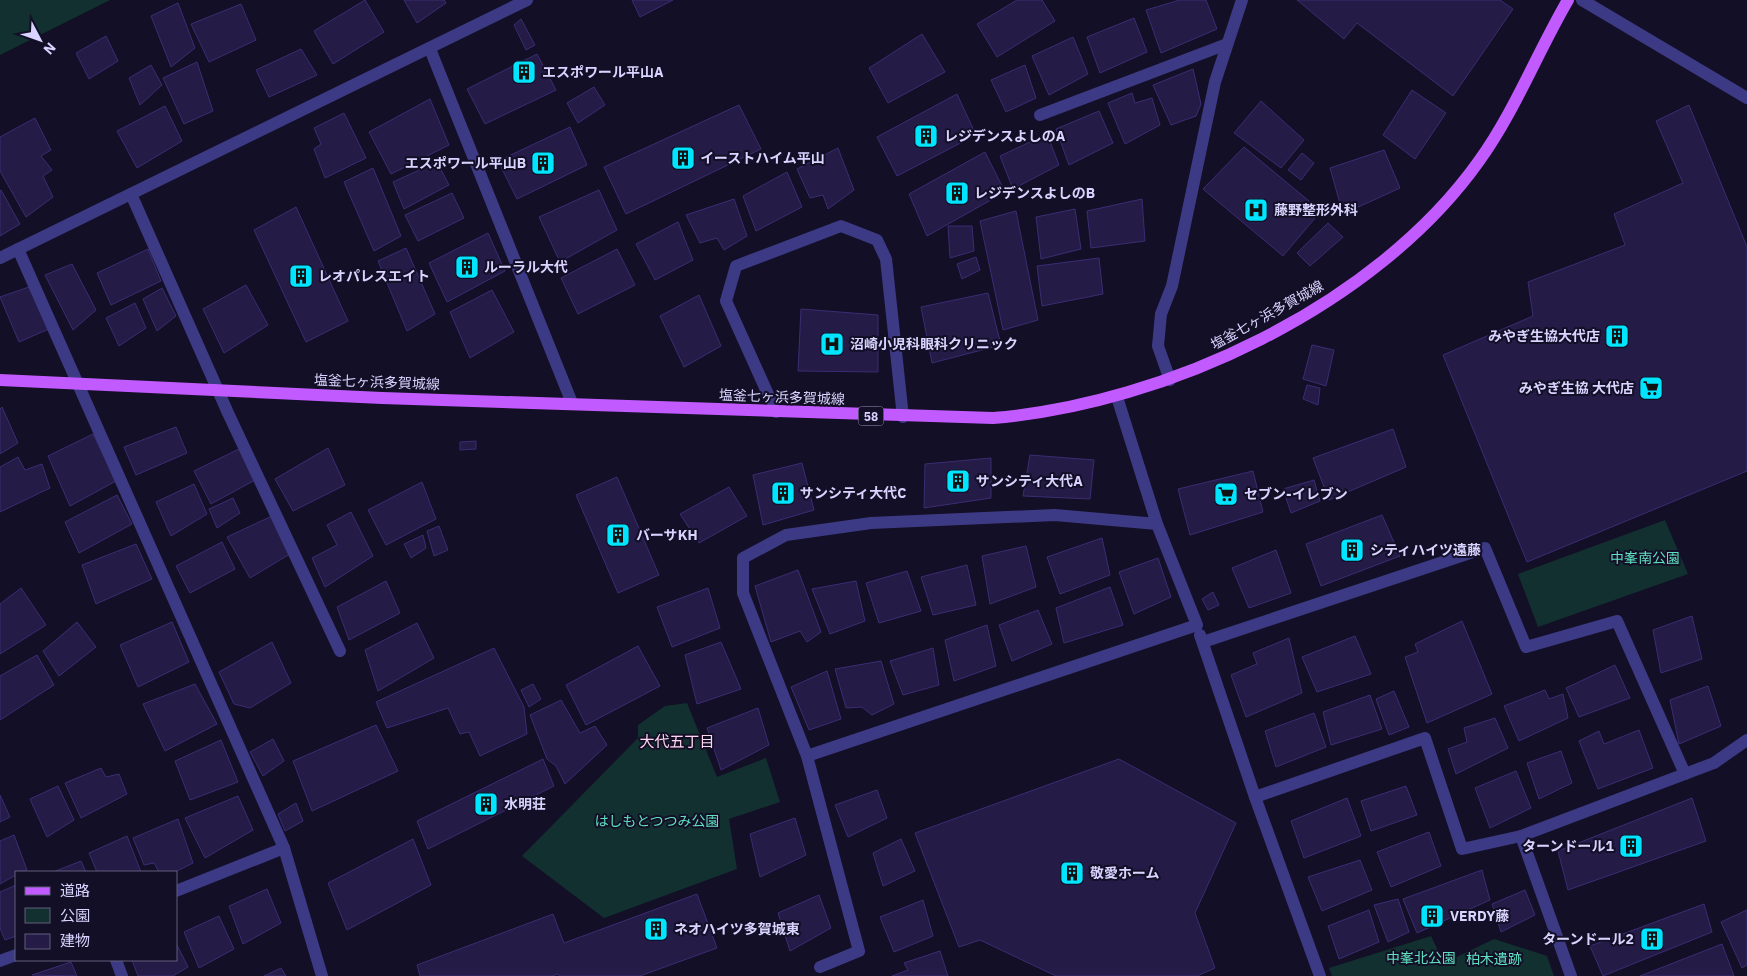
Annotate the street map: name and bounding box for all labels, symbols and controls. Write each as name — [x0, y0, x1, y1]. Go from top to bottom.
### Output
north arrow — [15, 15, 65, 65]
text: N — [40, 39, 60, 58]
building icon: エスポワール平山A — [511, 59, 537, 85]
place label: エスポワール平山A — [542, 63, 664, 81]
building icon: レジデンスよしのA — [913, 123, 939, 149]
place label: レジデンスよしのA — [944, 127, 1066, 145]
building icon: イーストハイム平山 — [670, 145, 696, 171]
place label: イーストハイム平山 — [700, 149, 825, 167]
building icon: エスポワール平山B — [530, 150, 556, 176]
place label: エスポワール平山B — [405, 154, 526, 172]
building icon: レジデンスよしのB — [944, 180, 970, 206]
place label: レジデンスよしのB — [974, 184, 1095, 202]
hospital icon: 藤野整形外科 — [1243, 197, 1269, 223]
place label: 藤野整形外科 — [1274, 201, 1358, 219]
building icon: ルーラル大代 — [454, 254, 480, 280]
place label: ルーラル大代 — [484, 258, 568, 276]
building icon: レオパレスエイト — [288, 263, 314, 289]
place label: レオパレスエイト — [318, 267, 430, 285]
street label: 塩釜七ヶ浜多賀城線 — [1208, 277, 1326, 353]
building icon: みやぎ生協大代店 — [1604, 323, 1630, 349]
place label: みやぎ生協大代店 — [1488, 327, 1600, 345]
hospital icon: 沼崎小児科眼科クリニック — [819, 331, 845, 357]
place label: 沼崎小児科眼科クリニック — [850, 335, 1018, 353]
street label: 塩釜七ヶ浜多賀城線 — [314, 371, 440, 393]
supermarket icon: みやぎ生協 大代店 — [1638, 375, 1664, 401]
place label: みやぎ生協 大代店 — [1519, 379, 1634, 397]
street label: 塩釜七ヶ浜多賀城線 — [719, 386, 845, 408]
road number: 58 — [858, 406, 884, 426]
building icon: サンシティ大代A — [945, 468, 971, 494]
place label: サンシティ大代A — [976, 472, 1083, 490]
building icon: サンシティ大代C — [770, 480, 796, 506]
supermarket icon: セブン-イレブン — [1213, 481, 1239, 507]
place label: サンシティ大代C — [800, 484, 906, 502]
place label: セブン-イレブン — [1244, 485, 1348, 503]
building icon: バーサKH — [605, 522, 631, 548]
place label: バーサKH — [636, 526, 698, 544]
building icon: シティハイツ遠藤 — [1339, 537, 1365, 563]
place label: シティハイツ遠藤 — [1370, 541, 1481, 559]
park label: 中峯南公園 — [1610, 549, 1680, 567]
district label: 大代五丁目 — [639, 732, 715, 751]
building icon: 水明荘 — [473, 791, 499, 817]
place label: 水明荘 — [504, 795, 546, 813]
park label: はしもとつつみ公園 — [594, 812, 720, 830]
building icon: ターンドール1 — [1618, 833, 1644, 859]
place label: ターンドール1 — [1522, 837, 1615, 855]
building icon: 敬愛ホーム — [1059, 860, 1085, 886]
place label: 敬愛ホーム — [1090, 864, 1160, 882]
legend — [15, 871, 178, 961]
text: 道路 — [60, 881, 90, 900]
building icon: VERDY藤 — [1419, 903, 1445, 929]
text: 公園 — [60, 906, 90, 925]
place label: VERDY藤 — [1450, 907, 1509, 925]
building icon: ネオハイツ多賀城東 — [643, 916, 669, 942]
place label: ネオハイツ多賀城東 — [674, 920, 800, 938]
building icon: ターンドール2 — [1639, 926, 1665, 952]
place label: ターンドール2 — [1542, 930, 1634, 948]
text: 建物 — [60, 931, 90, 950]
park label: 中峯北公園 — [1386, 949, 1456, 967]
park label: 柏木遺跡 — [1466, 950, 1522, 968]

